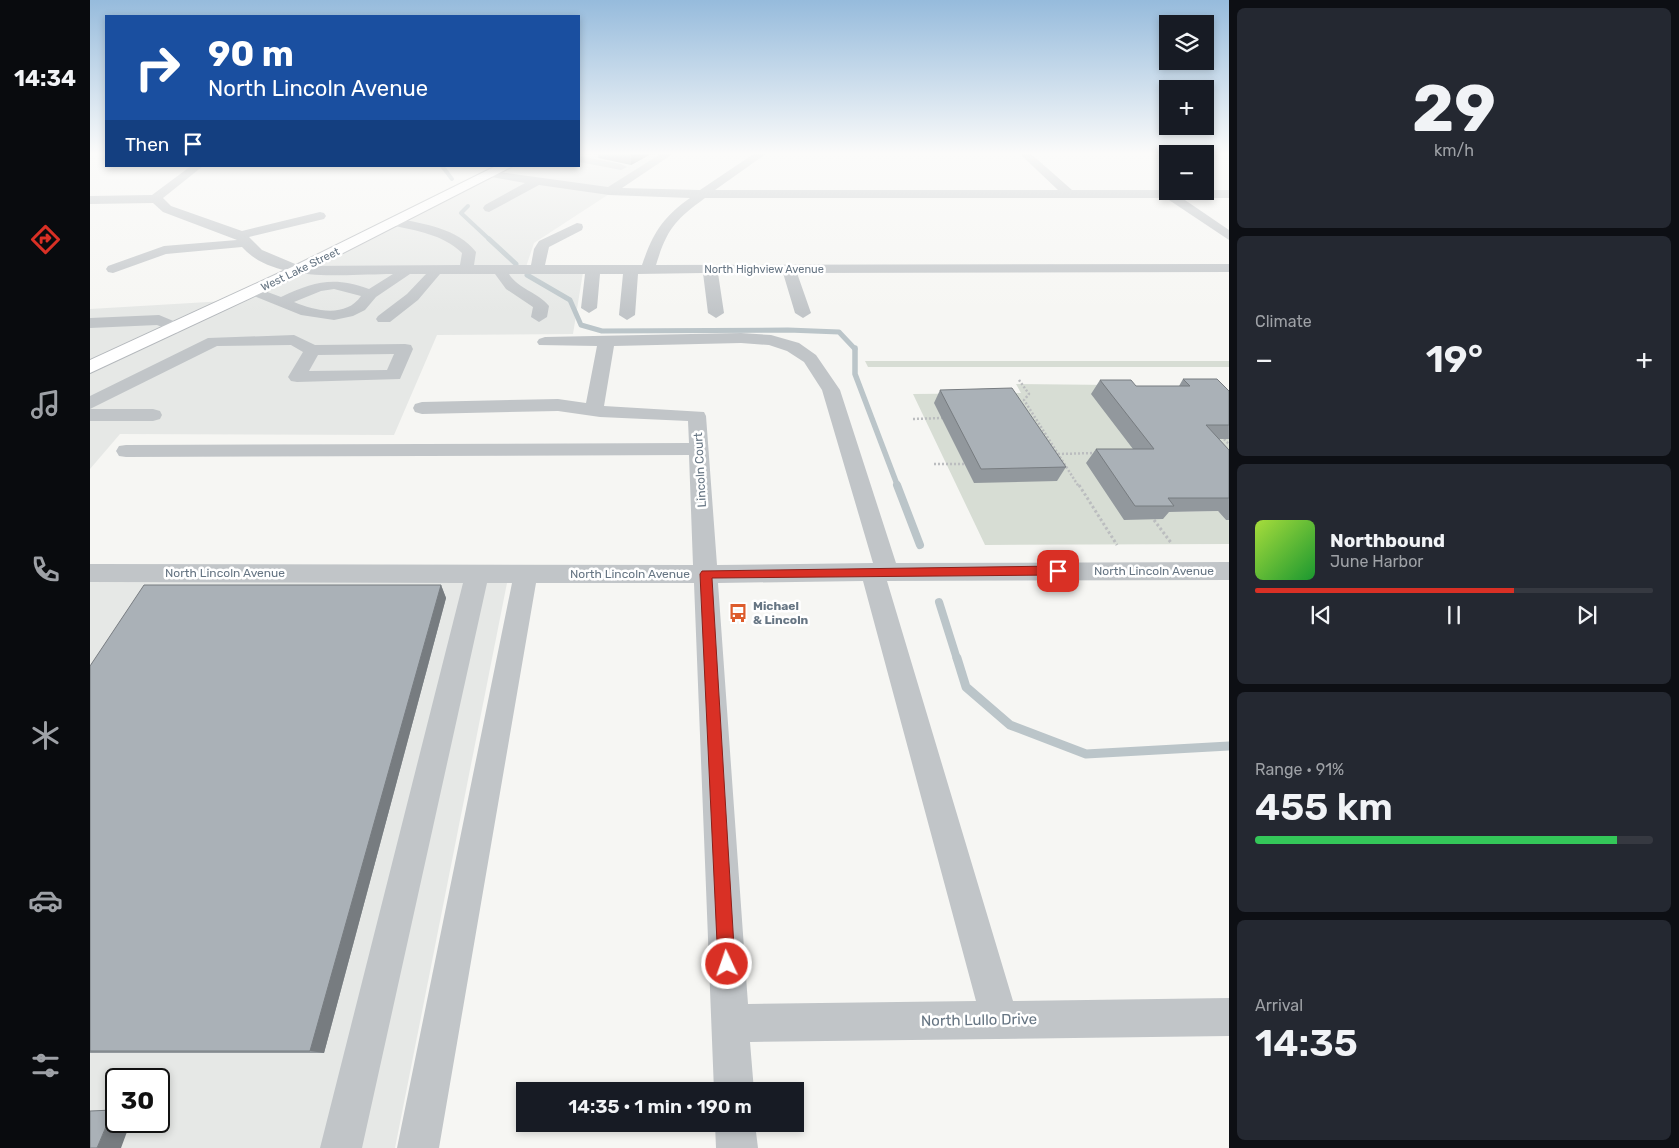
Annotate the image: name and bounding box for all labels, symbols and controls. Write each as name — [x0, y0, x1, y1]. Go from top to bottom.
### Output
map controls — [1159, 15, 1214, 200]
button: layers — [1159, 15, 1214, 70]
text: 90 m — [208, 33, 294, 75]
icon: right — [125, 35, 190, 100]
text: 14:34 — [14, 65, 76, 92]
text: 29 — [1412, 70, 1496, 147]
text: North Lincoln Avenue — [208, 75, 428, 102]
button: + — [1159, 80, 1214, 135]
icon: arrive — [179, 130, 207, 158]
text: Then — [125, 133, 169, 156]
text: km/h — [1434, 141, 1474, 160]
button: − — [1159, 145, 1214, 200]
icon: directions — [28, 222, 63, 257]
street label: West Lake Street — [259, 245, 342, 294]
street label: North Highview Avenue — [704, 263, 824, 276]
text: Climate — [1255, 312, 1312, 331]
text: 19° — [1426, 336, 1483, 382]
text: − — [1255, 343, 1273, 376]
text: + — [1636, 343, 1653, 376]
icon: music — [28, 387, 63, 422]
street label: Lincoln Court — [691, 432, 709, 508]
text: Northbound — [1330, 529, 1445, 552]
pin — [1037, 550, 1079, 592]
icon: phone — [28, 552, 63, 587]
text: June Harbor — [1330, 552, 1423, 571]
icon: arrive — [1044, 557, 1072, 585]
street label: North Lincoln Avenue — [1094, 564, 1214, 578]
street label: North Lincoln Avenue — [165, 566, 285, 580]
street label: North Lincoln Avenue — [570, 567, 690, 581]
place label: Michael & Lincoln — [753, 599, 809, 627]
icon: previous — [1307, 601, 1335, 629]
icon: pause — [1440, 601, 1468, 629]
icon: next — [1573, 601, 1601, 629]
bus stop icon: Michael & Lincoln — [727, 602, 749, 624]
icon: climate — [28, 718, 63, 753]
text: Range · 91% — [1255, 760, 1344, 779]
text: 455 km — [1255, 784, 1393, 830]
icon: car — [28, 883, 63, 918]
position arrow — [700, 937, 752, 989]
text: Arrival — [1255, 996, 1303, 1015]
street label: North Lullo Drive — [921, 1010, 1037, 1030]
text: 14:35 — [1255, 1020, 1358, 1066]
icon: filters — [28, 1048, 63, 1083]
speed limit sign: 30 — [105, 1068, 170, 1133]
text: 14:35 · 1 min · 190 m — [568, 1095, 752, 1118]

